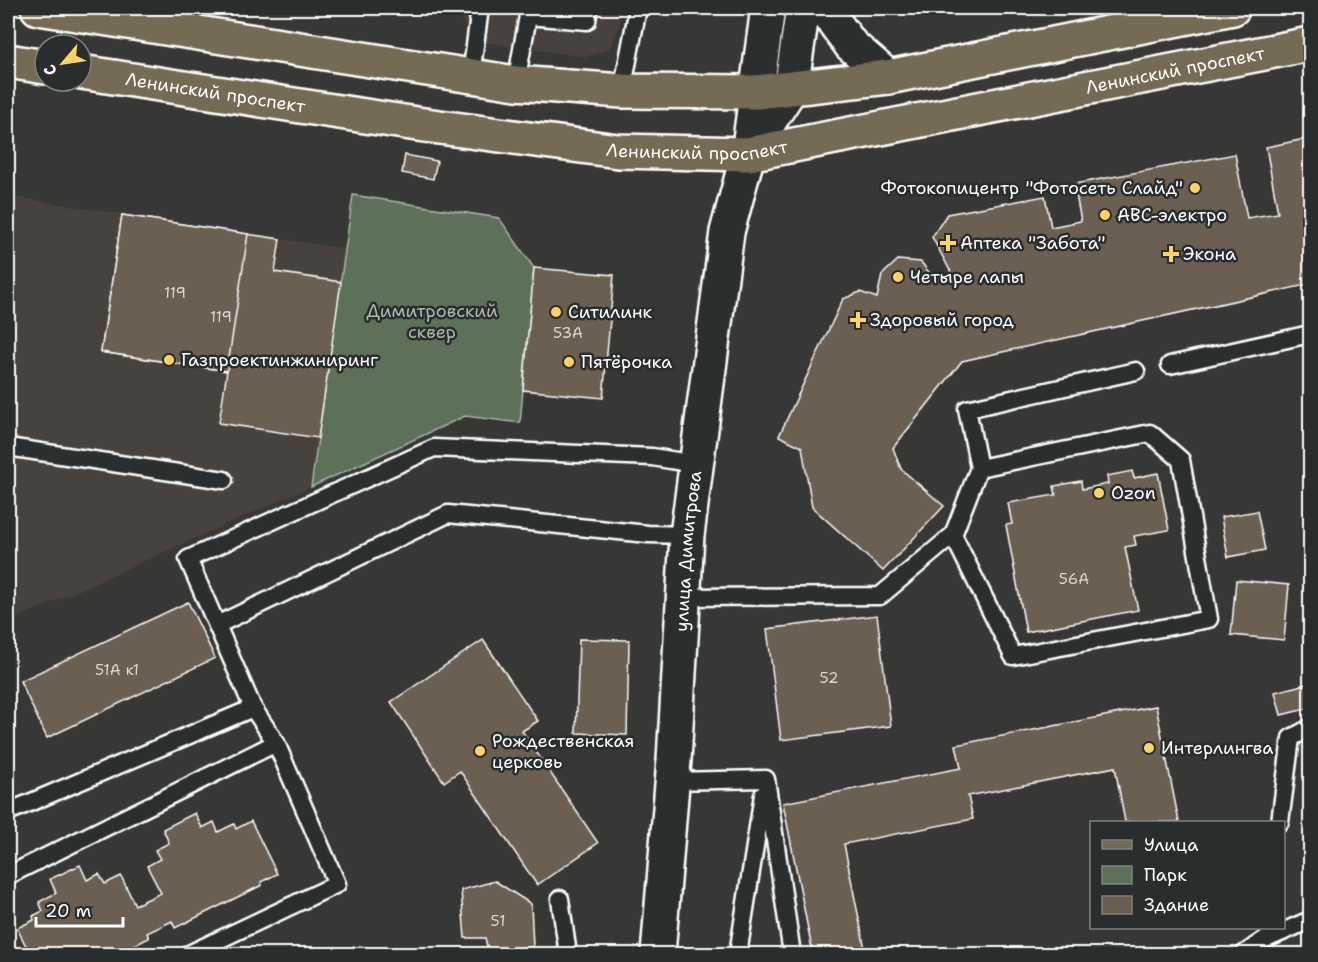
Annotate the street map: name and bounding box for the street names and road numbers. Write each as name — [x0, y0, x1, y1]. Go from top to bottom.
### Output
street label: Ленинский проспект — [1084, 41, 1267, 100]
street label: Ленинский проспект — [124, 67, 308, 119]
street label: Ленинский проспект — [605, 134, 790, 166]
street label: улица Димитрова — [669, 469, 707, 632]

